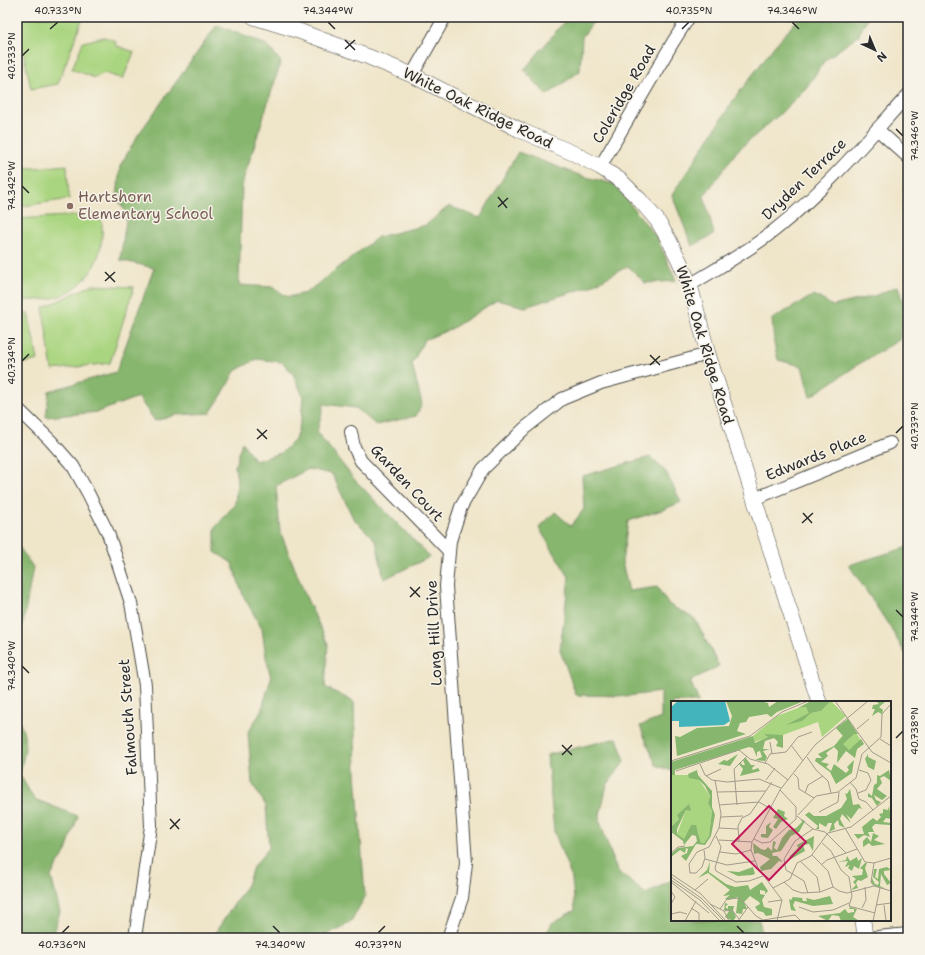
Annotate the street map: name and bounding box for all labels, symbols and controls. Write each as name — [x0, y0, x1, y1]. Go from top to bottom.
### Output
text: 40.733°N — [34, 4, 82, 17]
text: 74.344°W — [303, 4, 354, 17]
text: 40.735°N — [666, 4, 712, 17]
text: 74.346°W — [767, 4, 818, 17]
north arrow — [855, 30, 895, 70]
text: 40.733°N — [5, 32, 18, 80]
street label: Coleridge Road — [588, 41, 661, 147]
text: N — [873, 48, 890, 65]
street label: White Oak Ridge Road — [399, 63, 557, 153]
text: 74.346°W — [908, 110, 921, 161]
street label: Dryden Terrace — [757, 133, 851, 225]
text: 74.342°W — [5, 161, 18, 211]
place label: Hartshorn Elementary School — [78, 187, 214, 224]
marker: Hartshorn Elementary School — [65, 201, 75, 211]
street label: White Oak Ridge Road — [671, 263, 739, 427]
text: 40.734°N — [5, 337, 18, 385]
text: 40.737°N — [908, 402, 921, 450]
street label: Edwards Place — [763, 427, 869, 485]
street label: Garden Court — [366, 440, 448, 526]
street label: Long Hill Drive — [421, 579, 447, 687]
text: 74.344°W — [908, 591, 921, 642]
text: 74.340°W — [5, 640, 18, 691]
street label: Falmouth Street — [114, 658, 142, 776]
inset map — [671, 701, 891, 921]
text: 40.738°N — [908, 707, 921, 755]
text: 40.736°N — [38, 938, 86, 951]
text: 74.340°W — [255, 938, 306, 951]
text: 40.737°N — [354, 938, 402, 951]
text: 74.342°W — [719, 938, 769, 951]

